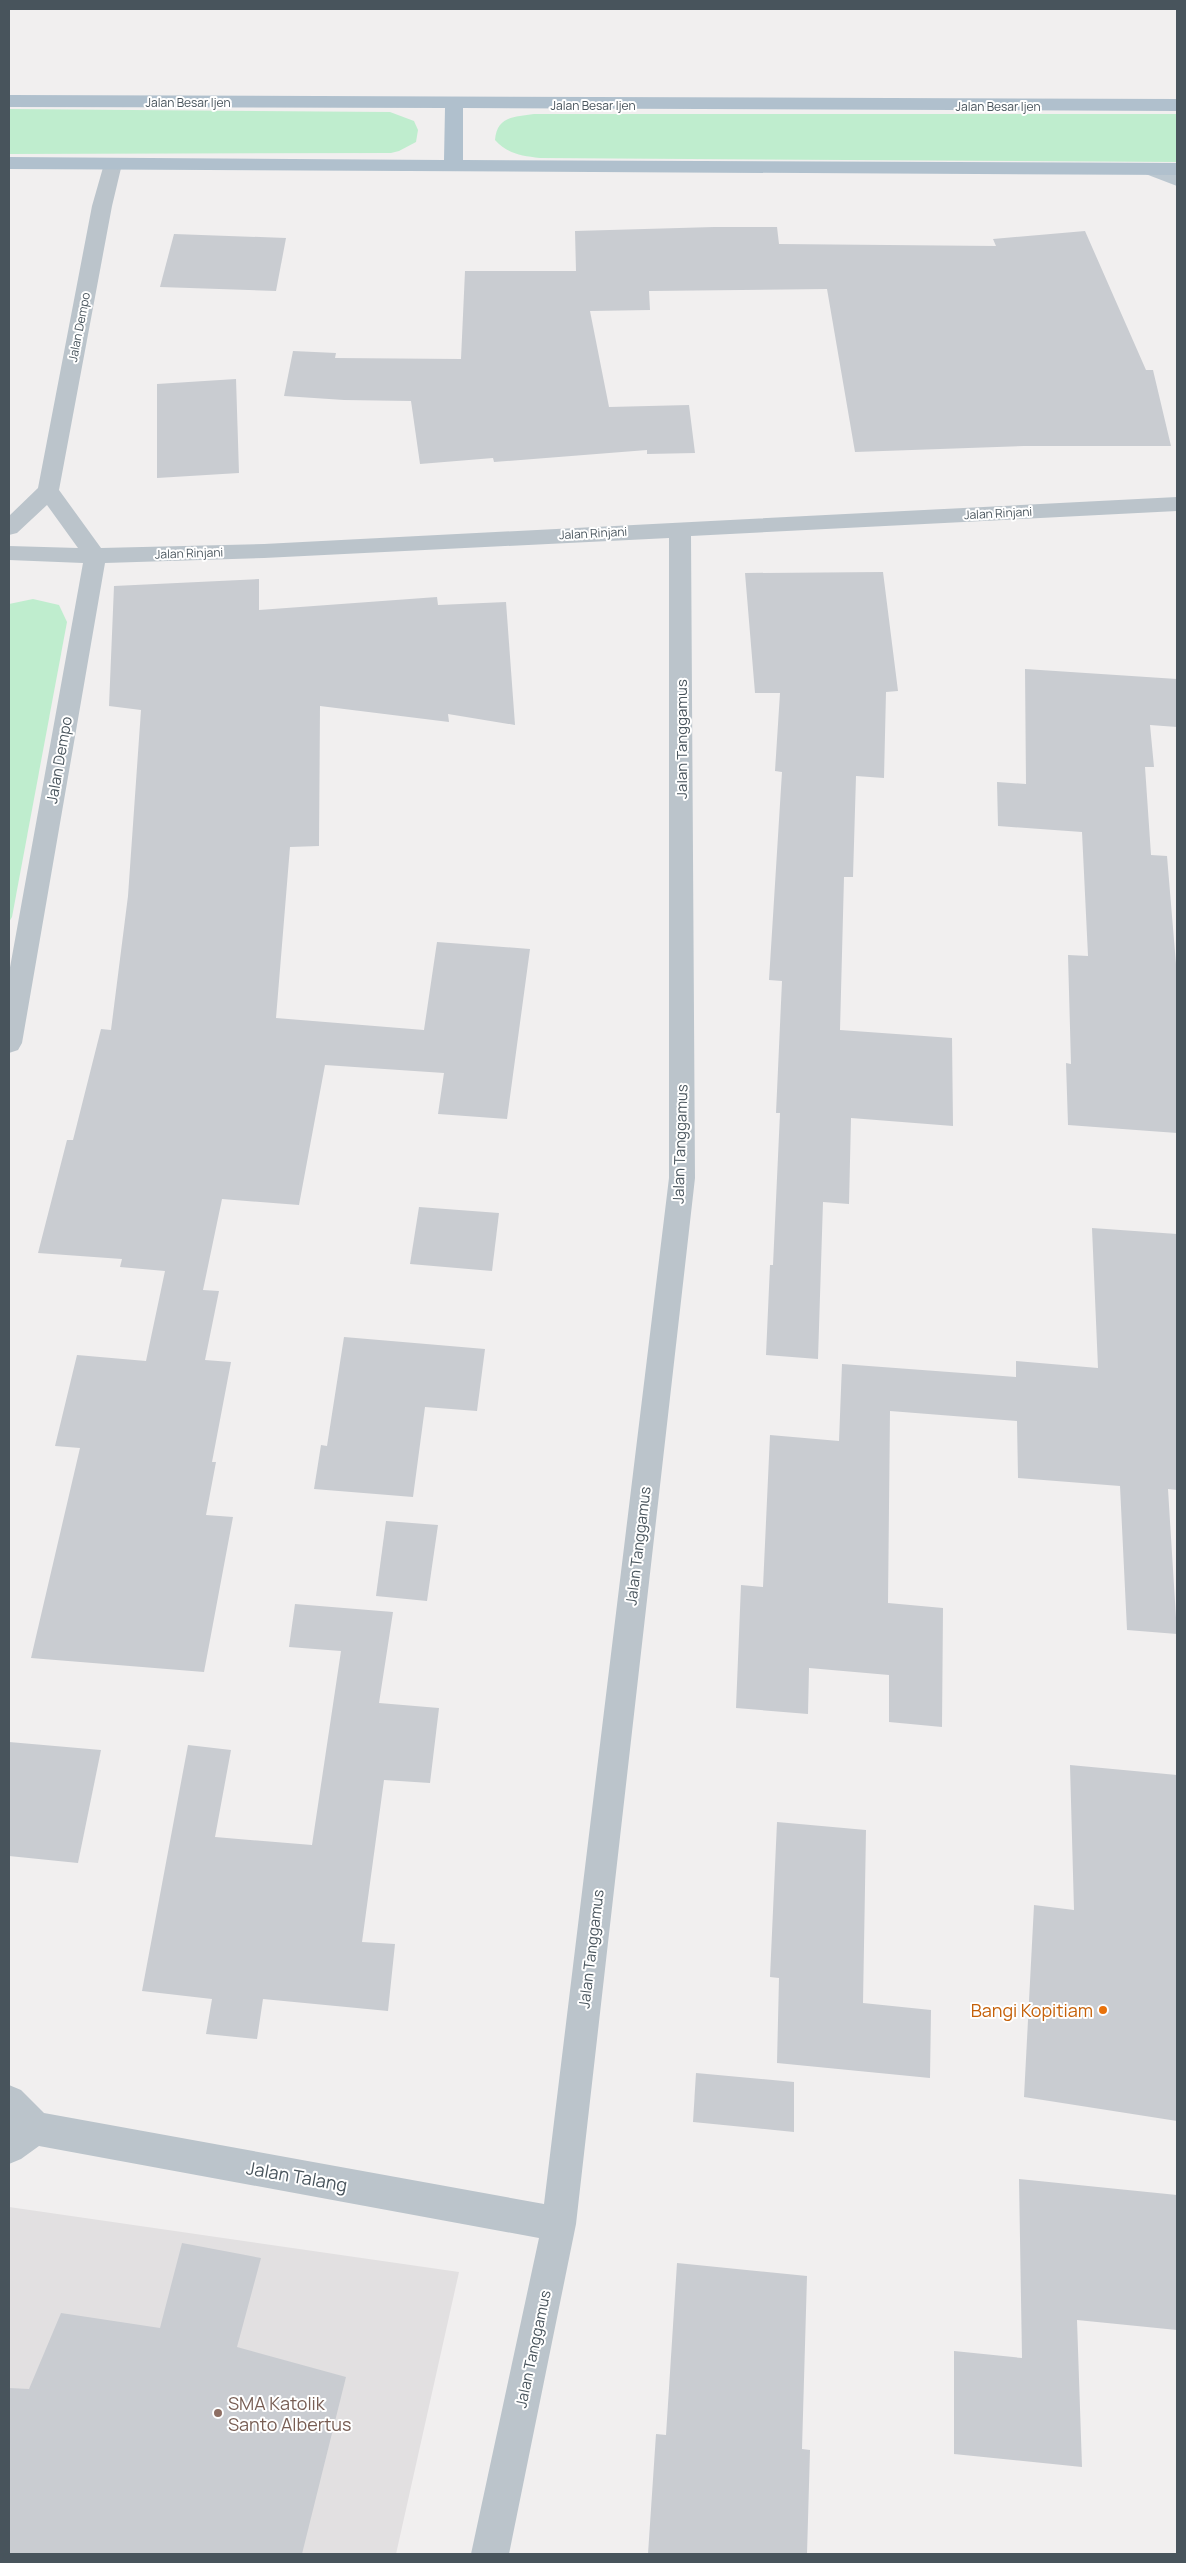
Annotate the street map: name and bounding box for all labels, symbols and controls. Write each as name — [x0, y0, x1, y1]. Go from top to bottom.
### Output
street label: Jalan Besar Ijen — [145, 94, 231, 111]
street label: Jalan Besar Ijen — [550, 97, 636, 114]
street label: Jalan Besar Ijen — [955, 98, 1041, 115]
street label: Jalan Dempo — [64, 291, 94, 363]
street label: Jalan Rinjani — [963, 503, 1033, 523]
street label: Jalan Rinjani — [558, 523, 628, 543]
street label: Jalan Rinjani — [155, 543, 223, 563]
street label: Jalan Tanggamus — [671, 679, 692, 799]
street label: Jalan Dempo — [41, 715, 77, 805]
street label: Jalan Tanggamus — [667, 1084, 693, 1204]
street label: Jalan Tanggamus — [620, 1485, 656, 1607]
street label: Jalan Tanggamus — [573, 1888, 609, 2010]
place label: Bangi Kopitiam — [971, 1998, 1093, 2022]
marker: Bangi Kopitiam — [1097, 2004, 1109, 2016]
street label: Jalan Talang — [245, 2155, 349, 2197]
street label: Jalan Tanggamus — [510, 2288, 556, 2410]
place label: SMA Katolik Santo Albertus — [228, 2391, 352, 2436]
marker: SMA Katolik Santo Albertus — [212, 2407, 224, 2419]

